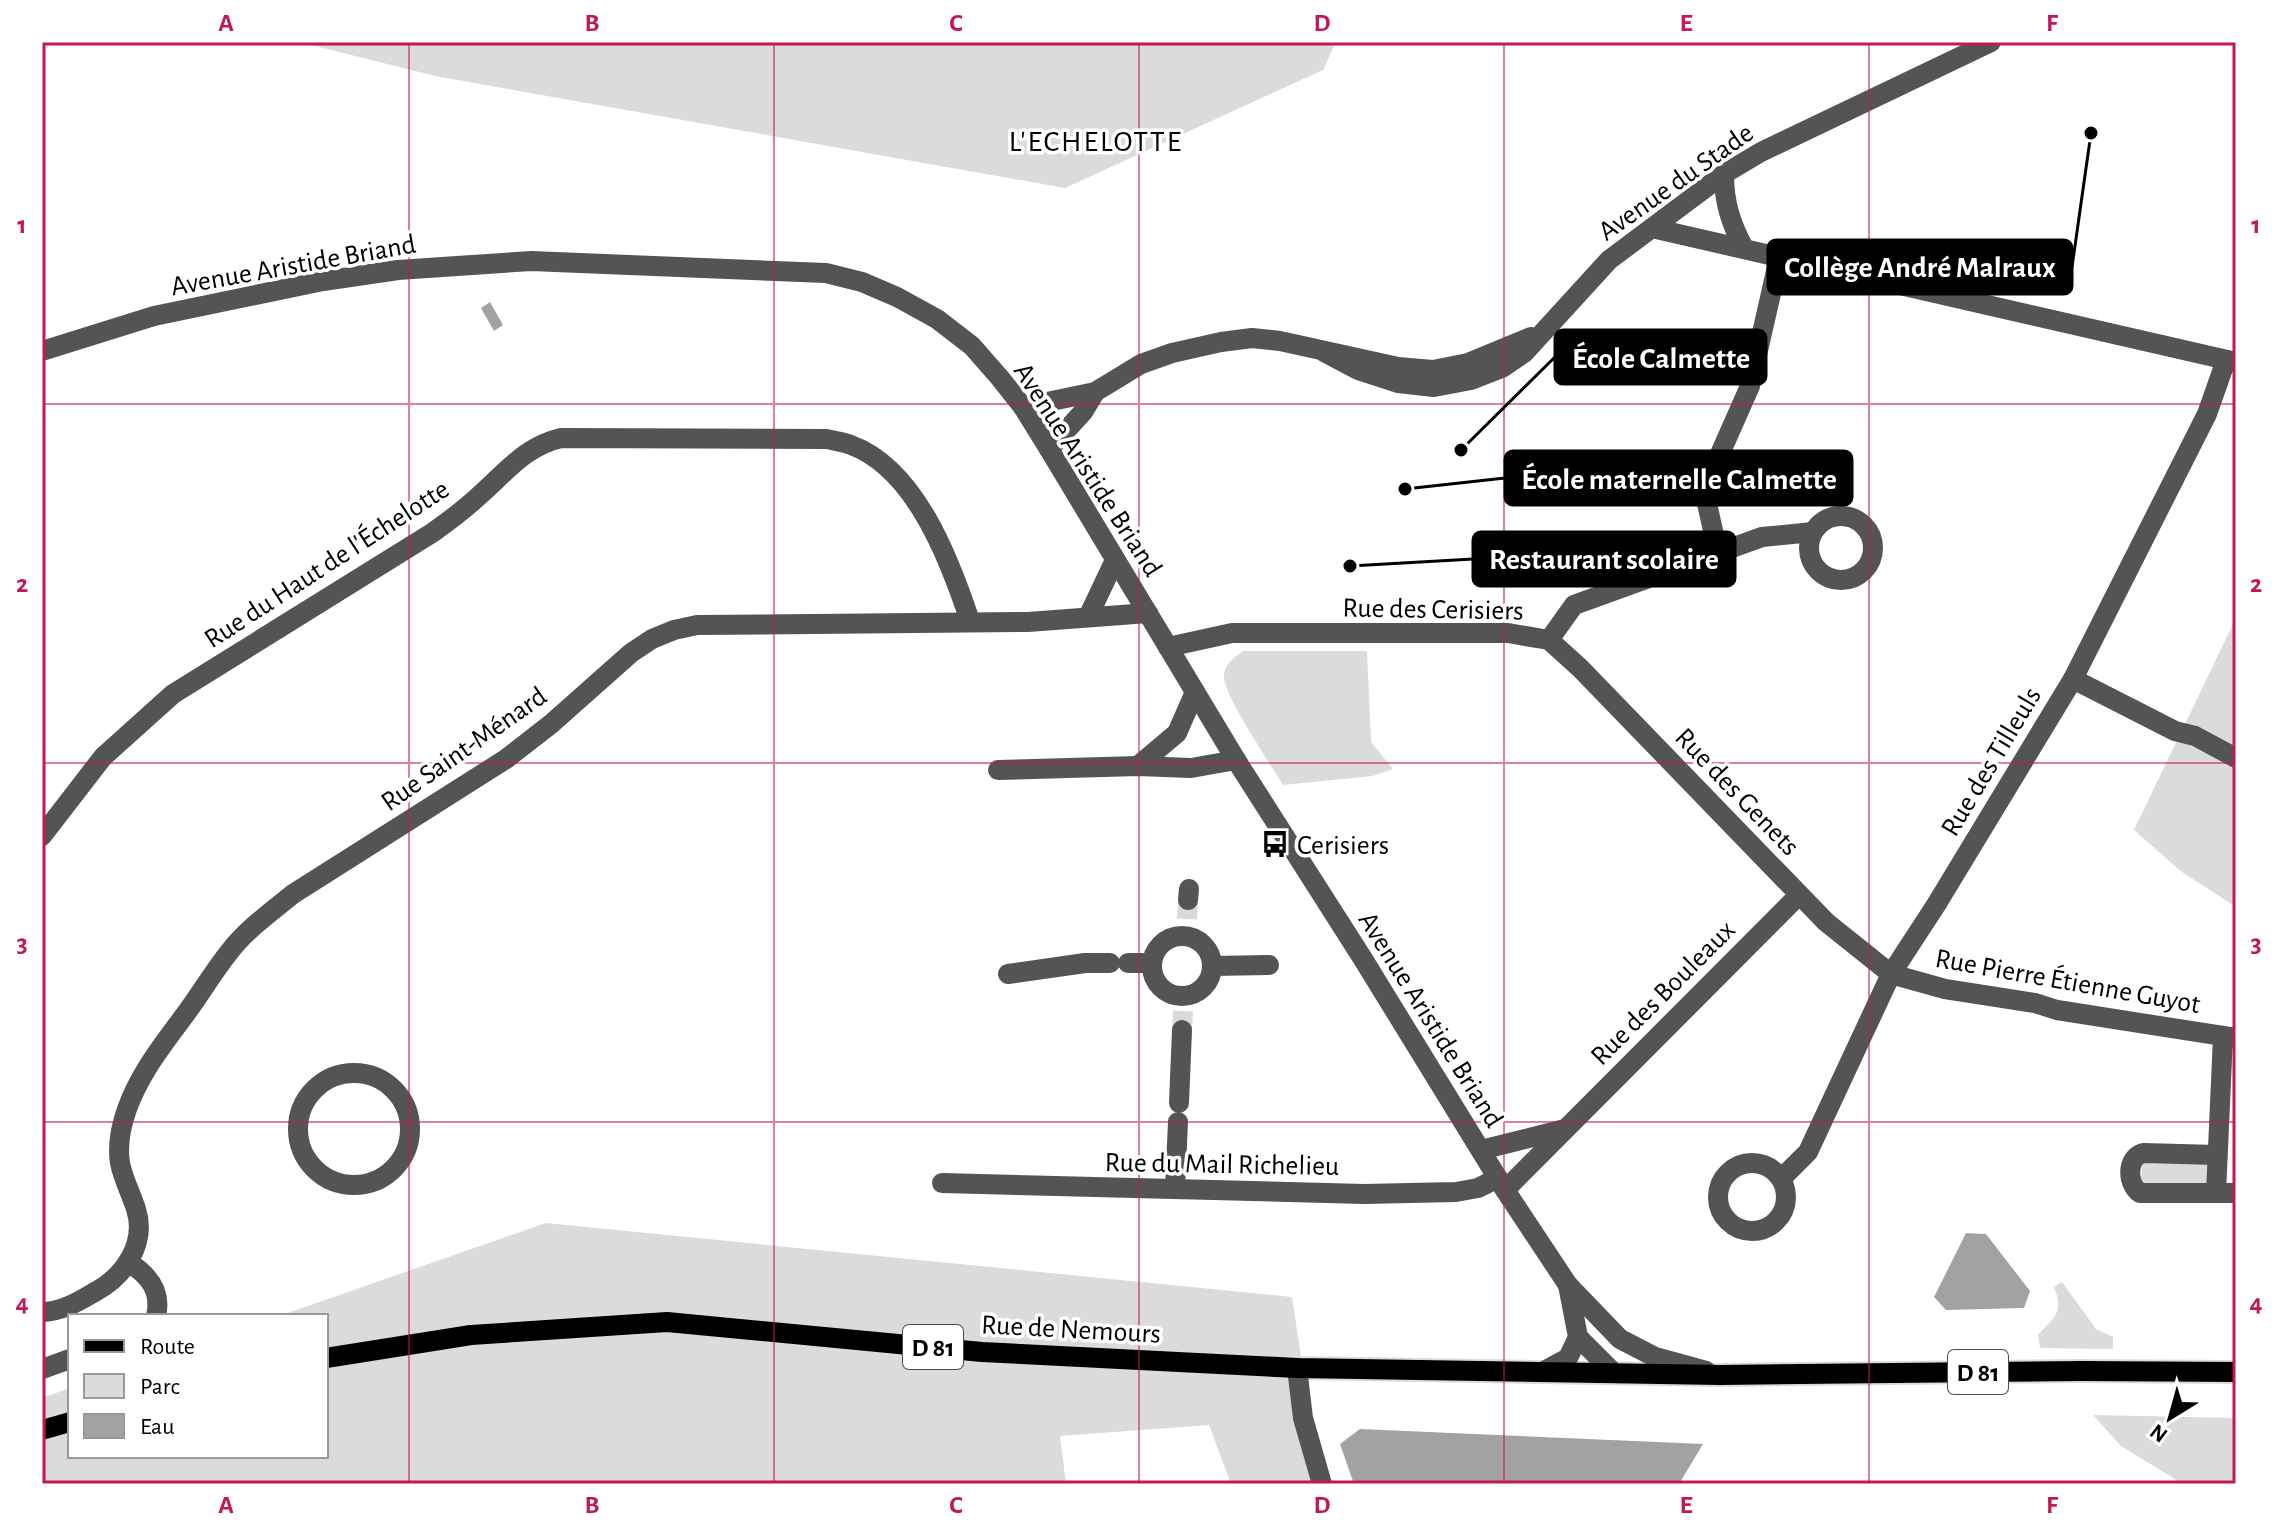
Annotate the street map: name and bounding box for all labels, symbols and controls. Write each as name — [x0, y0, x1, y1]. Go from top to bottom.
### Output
text: A — [218, 10, 234, 36]
text: B — [584, 10, 600, 36]
text: C — [949, 10, 963, 36]
text: D — [1313, 10, 1331, 36]
text: E — [1679, 10, 1693, 36]
text: F — [2046, 10, 2059, 36]
street label: Avenue du Stade — [1594, 119, 1759, 246]
district label: L'ECHELOTTE — [1009, 127, 1183, 157]
text: 1 — [17, 212, 27, 238]
text: 1 — [2251, 212, 2261, 238]
street label: Avenue Aristide Briand — [169, 231, 418, 301]
callout: Collège André Malraux — [1768, 240, 2072, 294]
text: Collège André Malraux — [1784, 253, 2056, 283]
callout: École Calmette — [1555, 330, 1766, 384]
text: École Calmette — [1572, 341, 1750, 374]
street label: Avenue Aristide Briand — [1008, 358, 1167, 582]
callout: École maternelle Calmette — [1505, 451, 1852, 505]
text: École maternelle Calmette — [1521, 462, 1837, 495]
street label: Rue du Haut de l'Échelotte — [198, 473, 454, 654]
callout: Restaurant scolaire — [1473, 532, 1735, 586]
text: Restaurant scolaire — [1489, 545, 1719, 575]
text: 2 — [16, 571, 28, 597]
text: 2 — [2250, 571, 2262, 597]
street label: Rue des Cerisiers — [1342, 594, 1524, 626]
street label: Rue Saint-Ménard — [376, 682, 552, 817]
street label: Rue des Tilleuls — [1936, 683, 2047, 841]
street label: Rue des Genets — [1669, 723, 1804, 861]
bus stop icon: Cerisiers — [1260, 829, 1290, 859]
place label: Cerisiers — [1297, 832, 1389, 860]
street label: Avenue Aristide Briand — [1353, 907, 1508, 1133]
street label: Rue des Bouleaux — [1586, 916, 1741, 1071]
text: 3 — [16, 931, 28, 957]
text: 3 — [2250, 931, 2262, 957]
street label: Rue Pierre Étienne Guyot — [1933, 942, 2203, 1019]
street label: Rue du Mail Richelieu — [1104, 1149, 1340, 1181]
text: 4 — [15, 1290, 29, 1316]
text: 4 — [2249, 1290, 2263, 1316]
street label: Rue de Nemours — [980, 1311, 1161, 1349]
legend — [68, 1314, 328, 1458]
road number: D 81 — [903, 1325, 963, 1369]
text: Route — [140, 1335, 195, 1359]
road number: D 81 — [1948, 1350, 2008, 1394]
text: Parc — [140, 1375, 180, 1399]
north arrow — [2130, 1378, 2210, 1458]
text: Eau — [140, 1415, 174, 1439]
text: N — [2146, 1420, 2171, 1447]
text: A — [218, 1492, 234, 1518]
text: B — [584, 1492, 600, 1518]
text: C — [949, 1492, 963, 1518]
text: D — [1313, 1492, 1331, 1518]
text: E — [1679, 1492, 1693, 1518]
text: F — [2046, 1492, 2059, 1518]

